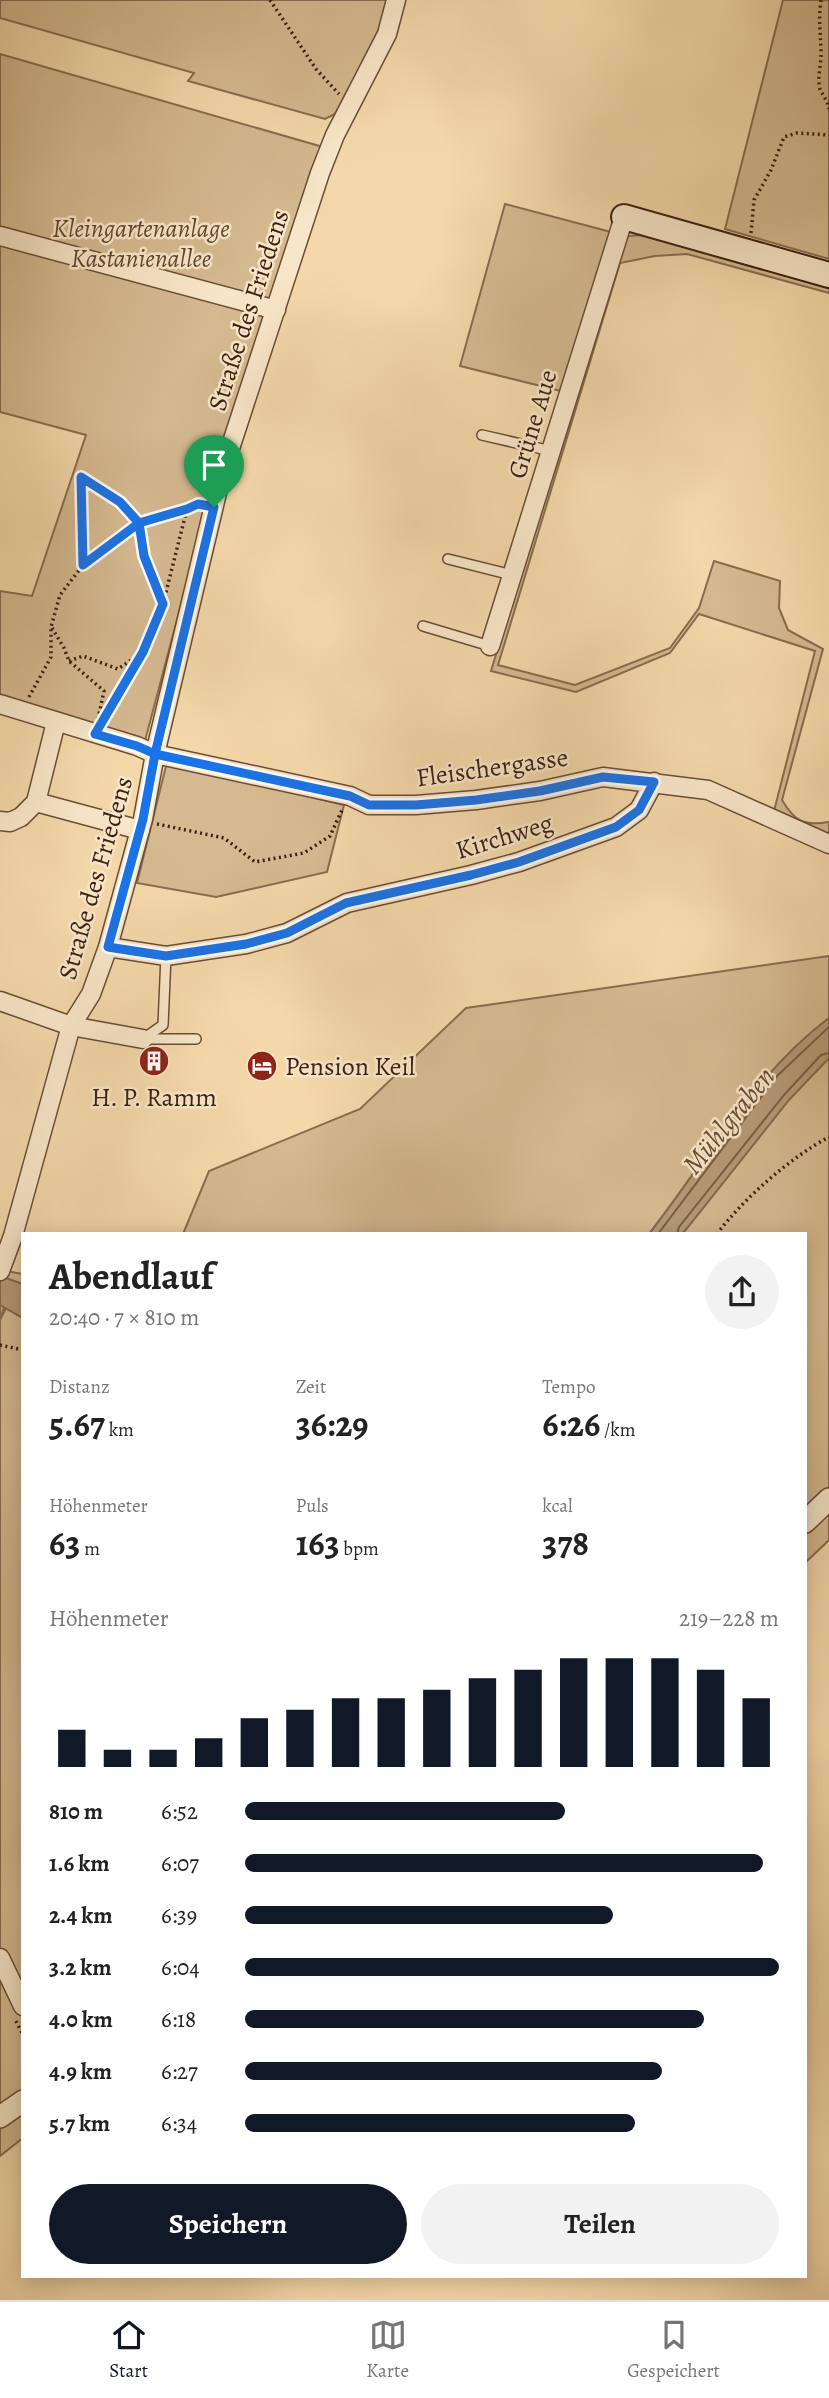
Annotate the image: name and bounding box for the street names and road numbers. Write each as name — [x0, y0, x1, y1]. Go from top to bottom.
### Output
street label: Straße des Friedens — [199, 205, 298, 415]
street label: Grüne Aue — [499, 365, 566, 483]
street label: Fleischergasse — [414, 740, 570, 795]
street label: Straße des Friedens — [50, 773, 141, 984]
street label: Kirchweg — [451, 805, 557, 868]

